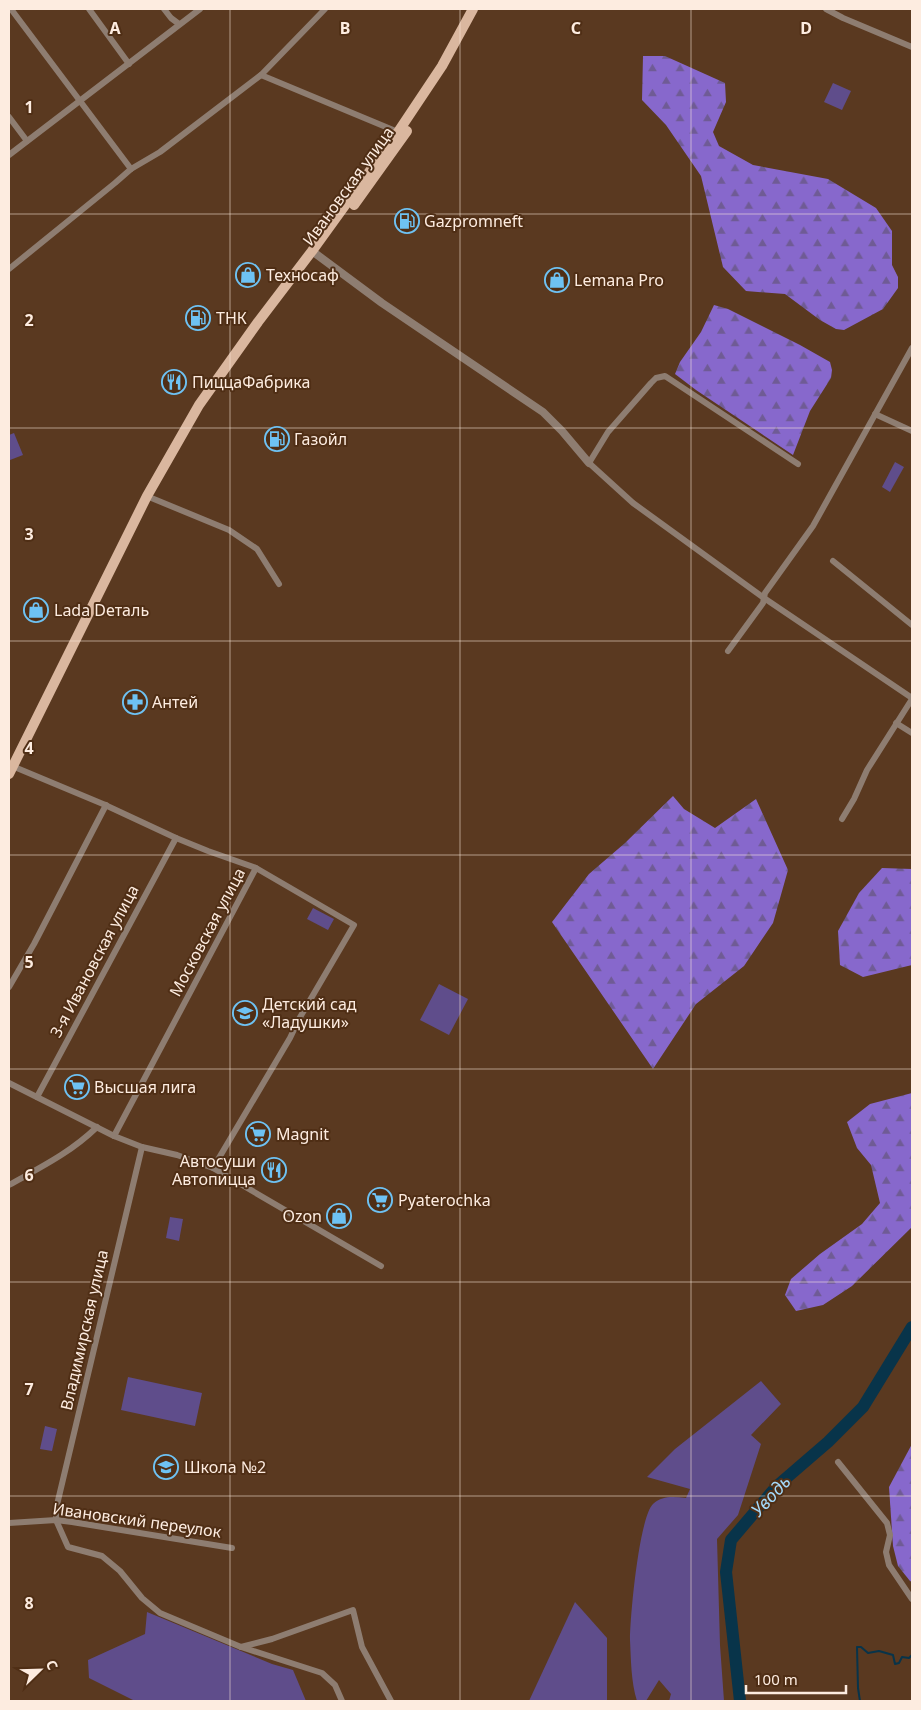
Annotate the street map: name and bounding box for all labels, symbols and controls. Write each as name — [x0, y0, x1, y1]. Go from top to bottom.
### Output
text: A — [109, 17, 121, 39]
text: B — [340, 17, 350, 39]
text: C — [571, 17, 581, 39]
text: D — [800, 17, 812, 39]
text: 1 — [24, 96, 34, 118]
street label: Ивановская улица — [297, 122, 399, 250]
fuel station icon: Gazpromneft — [394, 208, 420, 234]
place label: Gazpromneft — [424, 210, 523, 232]
shop icon: Техносаф — [235, 262, 261, 288]
place label: Техносаф — [266, 264, 339, 286]
shop icon: Lemana Pro — [544, 267, 570, 293]
place label: Lemana Pro — [574, 269, 664, 291]
fuel station icon: ТНК — [185, 305, 211, 331]
place label: ТНК — [216, 307, 247, 329]
text: 2 — [24, 309, 34, 331]
restaurant icon: ПиццаФабрика — [161, 369, 187, 395]
place label: ПиццаФабрика — [192, 371, 310, 393]
fuel station icon: Газойл — [264, 426, 290, 452]
place label: Газойл — [294, 428, 347, 450]
text: 3 — [24, 523, 34, 545]
shop icon: Lada Dеталь — [23, 597, 49, 623]
place label: Lada Dеталь — [54, 599, 149, 621]
pharmacy icon: Антей — [122, 689, 148, 715]
place label: Антей — [152, 691, 198, 713]
text: 4 — [24, 737, 34, 759]
street label: Московская улица — [164, 864, 250, 1000]
street label: 3-я Ивановская улица — [44, 881, 144, 1041]
text: 5 — [24, 951, 34, 973]
place label: Детский сад «Ладушки» — [262, 993, 357, 1033]
school or university icon: Детский сад «Ладушки» — [232, 1000, 258, 1026]
supermarket icon: Высшая лига — [64, 1074, 90, 1100]
place label: Высшая лига — [94, 1076, 196, 1098]
supermarket icon: Magnit — [245, 1121, 271, 1147]
place label: Magnit — [276, 1123, 329, 1145]
place label: Автосуши Автопицца — [172, 1150, 256, 1190]
restaurant icon: Автосуши Автопицца — [261, 1157, 287, 1183]
text: 6 — [24, 1164, 34, 1186]
supermarket icon: Pyaterochka — [367, 1187, 393, 1213]
place label: Pyaterochka — [398, 1189, 491, 1211]
shop icon: Ozon — [326, 1203, 352, 1229]
place label: Ozon — [282, 1205, 322, 1227]
street label: Владимирская улица — [55, 1248, 113, 1412]
text: 7 — [24, 1378, 34, 1400]
school or university icon: Школа №2 — [153, 1454, 179, 1480]
place label: Школа №2 — [184, 1456, 266, 1478]
water label: Уводь — [745, 1469, 795, 1521]
street label: Ивановский переулок — [51, 1497, 223, 1543]
text: 8 — [24, 1592, 34, 1614]
north arrow — [15, 1645, 65, 1695]
text: С — [42, 1657, 63, 1673]
scale bar — [746, 1662, 846, 1694]
text: 100 m — [754, 1669, 798, 1689]

